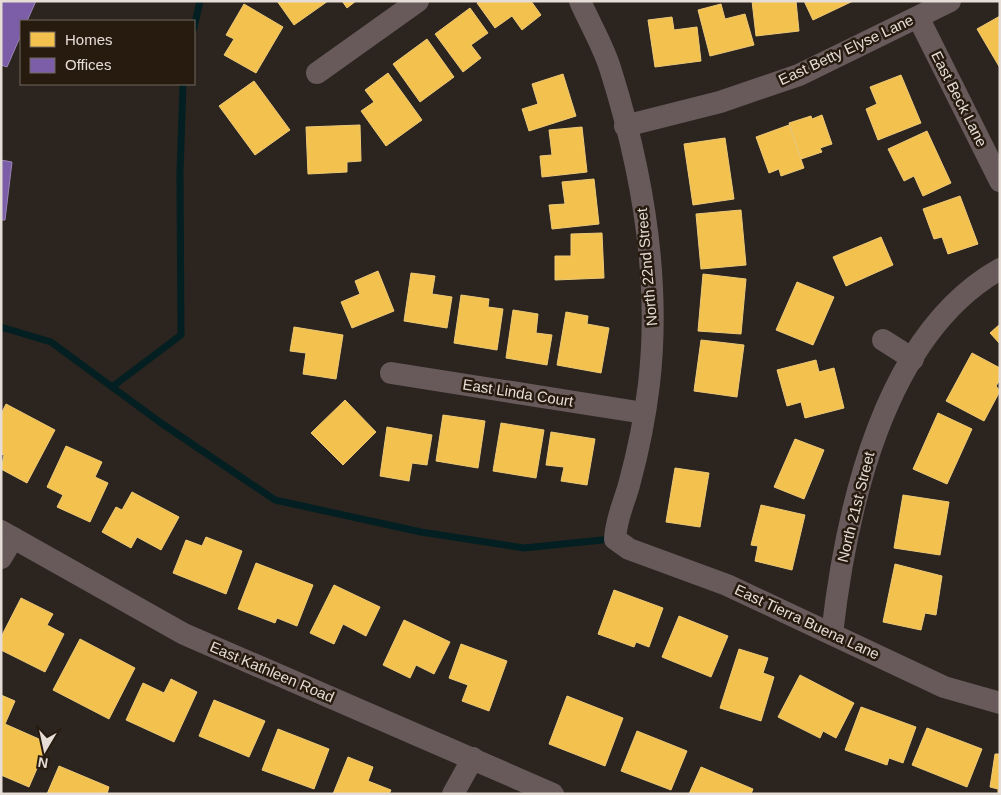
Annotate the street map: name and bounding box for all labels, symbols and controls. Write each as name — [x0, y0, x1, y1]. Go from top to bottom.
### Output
street label: East Betty Elyse Lane — [776, 11, 916, 88]
legend — [20, 20, 195, 85]
text: Homes — [65, 31, 113, 48]
street label: East Beck Lane — [928, 48, 991, 149]
text: Offices — [65, 56, 111, 73]
street label: North 22nd Street — [633, 206, 660, 327]
street label: East Linda Court — [462, 375, 575, 410]
street label: North 21st Street — [834, 449, 878, 564]
street label: East Tierra Buena Lane — [732, 581, 882, 663]
street label: East Kathleen Road — [207, 638, 337, 705]
north arrow — [20, 725, 70, 775]
text: N — [37, 754, 49, 772]

